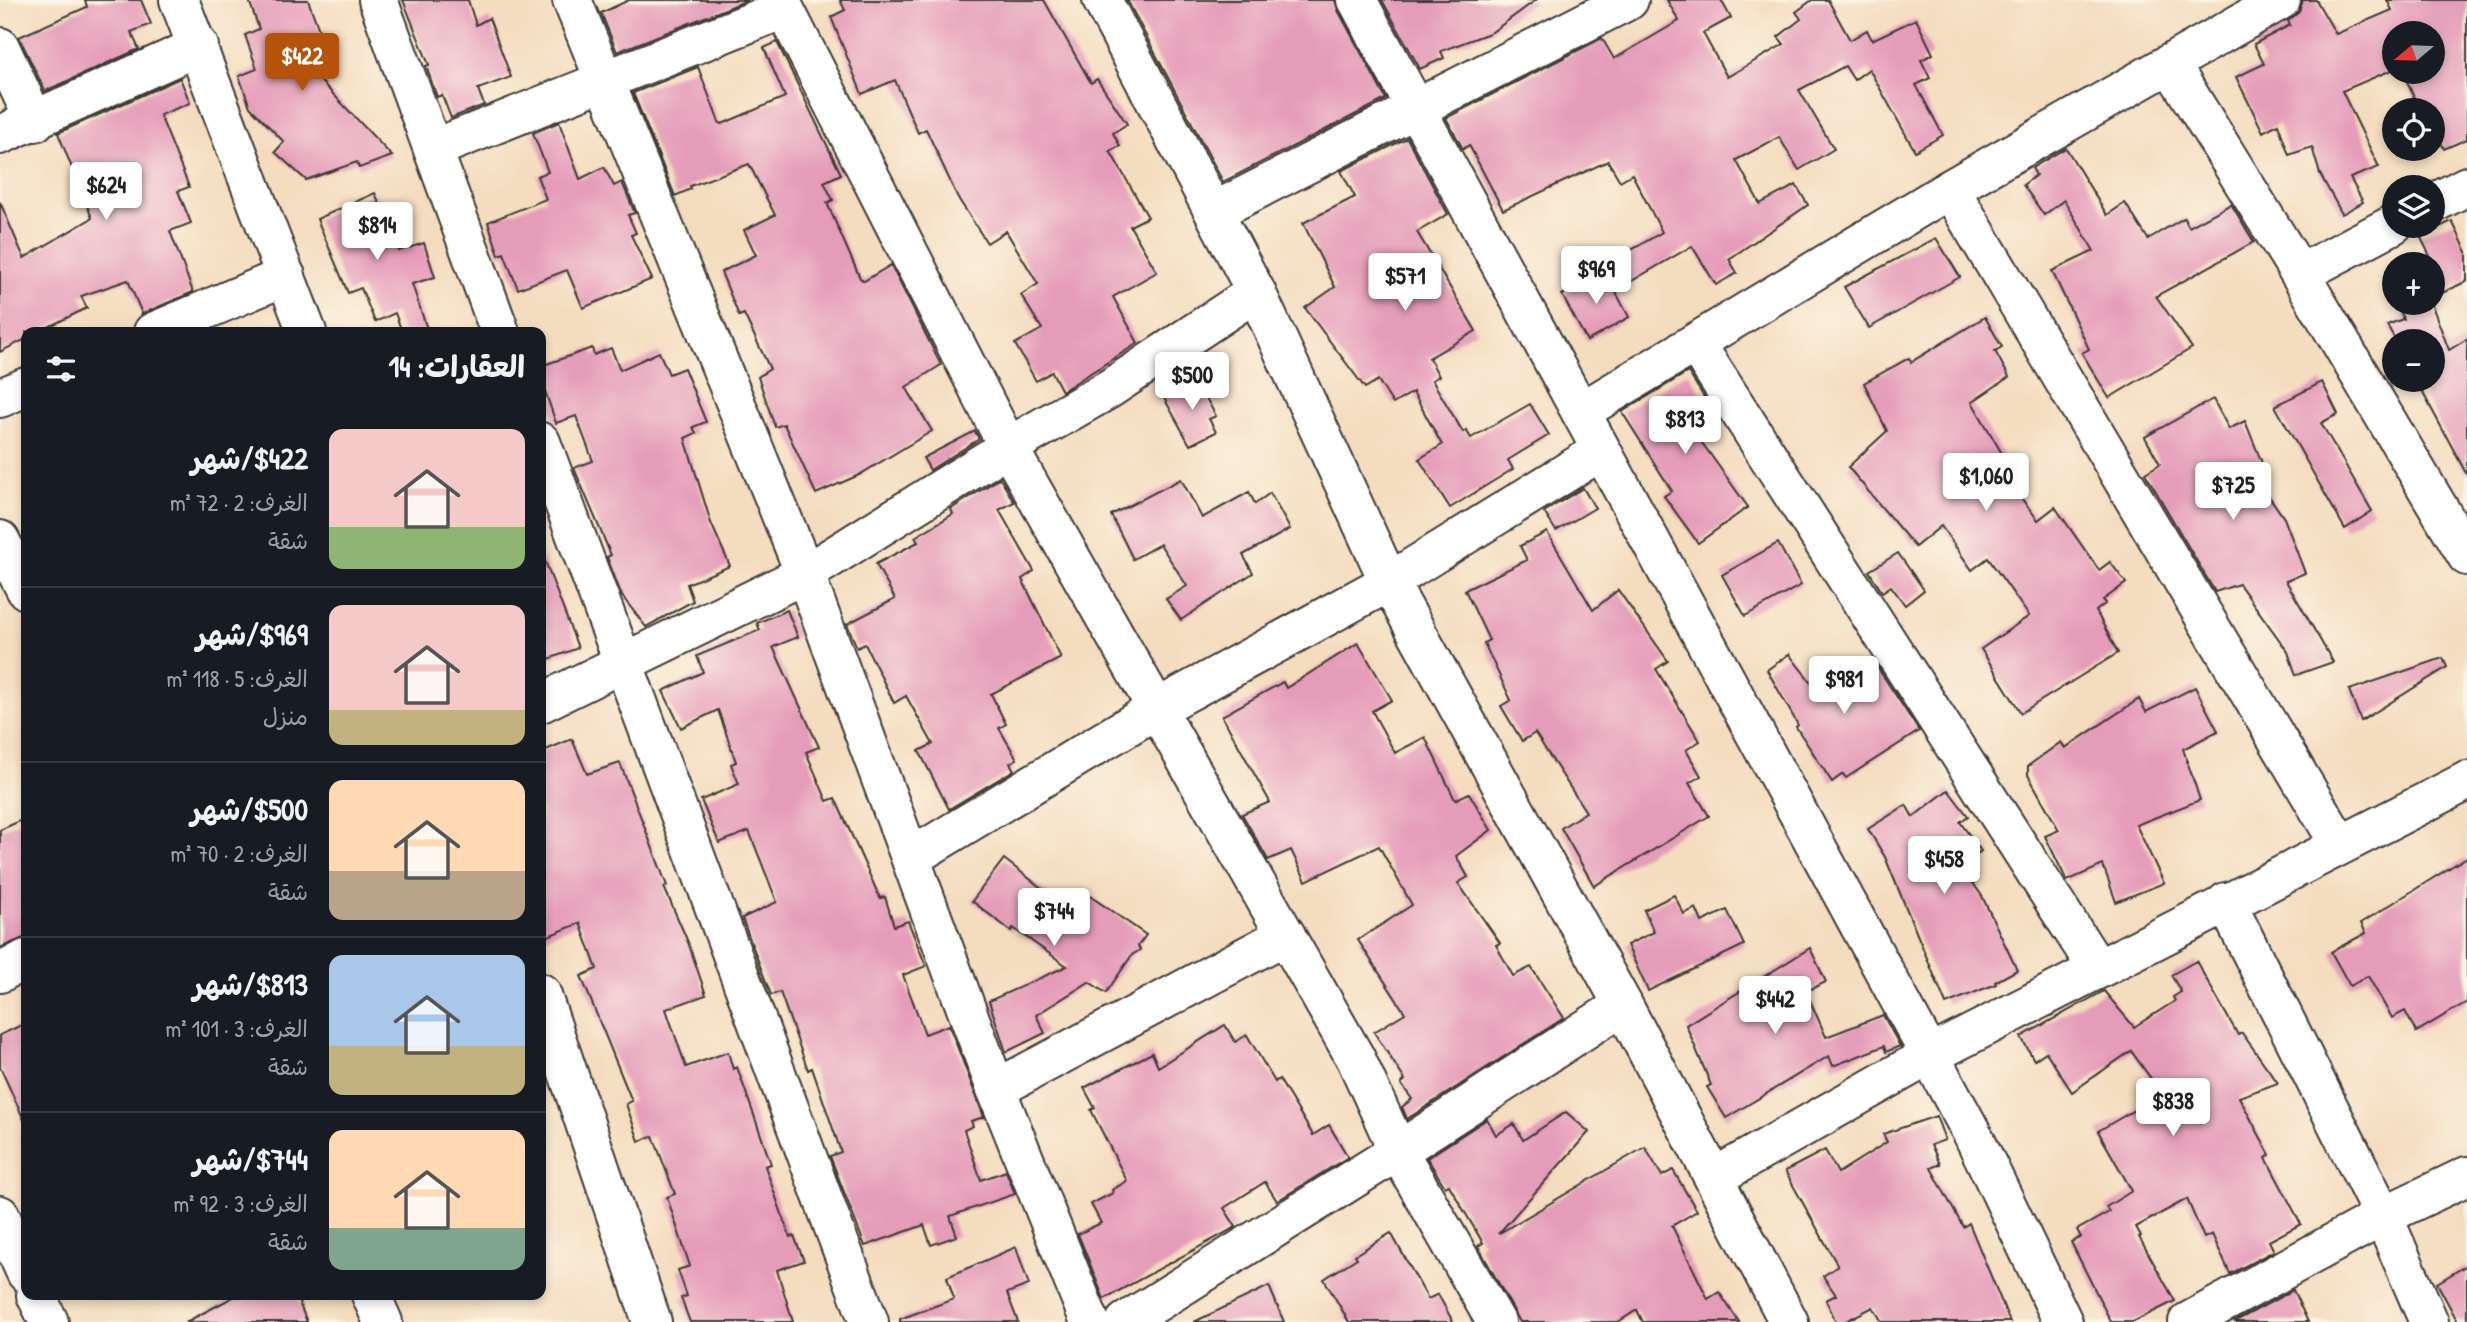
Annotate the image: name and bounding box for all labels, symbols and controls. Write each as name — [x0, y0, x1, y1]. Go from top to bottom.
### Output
north arrow — [2382, 21, 2445, 84]
map controls — [2382, 21, 2445, 392]
pin: $422 — [261, 34, 343, 93]
text: $422 — [281, 40, 323, 71]
button: locate — [2382, 98, 2445, 161]
pin: $624 — [65, 162, 147, 222]
text: $624 — [86, 169, 126, 200]
button: layers — [2382, 175, 2445, 238]
pin: $814 — [336, 202, 418, 262]
text: $814 — [358, 209, 396, 240]
pin: $969 — [1555, 246, 1637, 306]
button: + — [2382, 252, 2445, 315]
text: $969 — [1577, 253, 1615, 284]
pin: $571 — [1364, 254, 1446, 313]
text: $571 — [1384, 260, 1426, 291]
button: − — [2382, 329, 2445, 392]
text: العقارات: 14 — [388, 346, 525, 386]
icon: filters — [42, 350, 80, 388]
pin: $500 — [1151, 352, 1233, 412]
text: $500 — [1171, 359, 1213, 390]
pin: $813 — [1644, 396, 1726, 456]
text: $813 — [1665, 403, 1705, 434]
text: $422/شهر — [191, 438, 308, 478]
pin: $1,060 — [1929, 454, 2043, 513]
icon: home — [385, 457, 469, 541]
text: $1,060 — [1959, 460, 2013, 491]
pin: $725 — [2192, 462, 2274, 522]
text: $725 — [2211, 469, 2255, 500]
text: الغرف: 2 · 72 m² — [170, 487, 308, 518]
text: شقة — [268, 525, 308, 556]
text: $969/شهر — [196, 614, 308, 654]
icon: home — [385, 633, 469, 717]
pin: $981 — [1803, 656, 1885, 716]
text: الغرف: 5 · 118 m² — [167, 663, 308, 694]
text: $981 — [1825, 663, 1863, 694]
text: منزل — [263, 701, 308, 732]
text: $500/شهر — [191, 789, 308, 829]
icon: home — [385, 808, 469, 892]
pin: $458 — [1903, 836, 1985, 896]
text: الغرف: 2 · 70 m² — [170, 838, 308, 869]
text: $458 — [1924, 843, 1964, 874]
text: شقة — [268, 876, 308, 907]
pin: $744 — [1013, 888, 1095, 948]
text: $744 — [1034, 895, 1074, 926]
text: $813/شهر — [193, 964, 308, 1004]
pin: $442 — [1734, 976, 1816, 1036]
icon: home — [385, 983, 469, 1067]
text: $442 — [1755, 983, 1795, 1014]
text: الغرف: 3 · 101 m² — [166, 1013, 308, 1044]
text: شقة — [268, 1051, 308, 1082]
pin: $838 — [2132, 1078, 2214, 1138]
text: $838 — [2152, 1085, 2194, 1116]
text: $744/شهر — [193, 1139, 308, 1179]
icon: home — [385, 1158, 469, 1242]
text: الغرف: 3 · 92 m² — [173, 1188, 308, 1219]
text: شقة — [268, 1226, 308, 1257]

